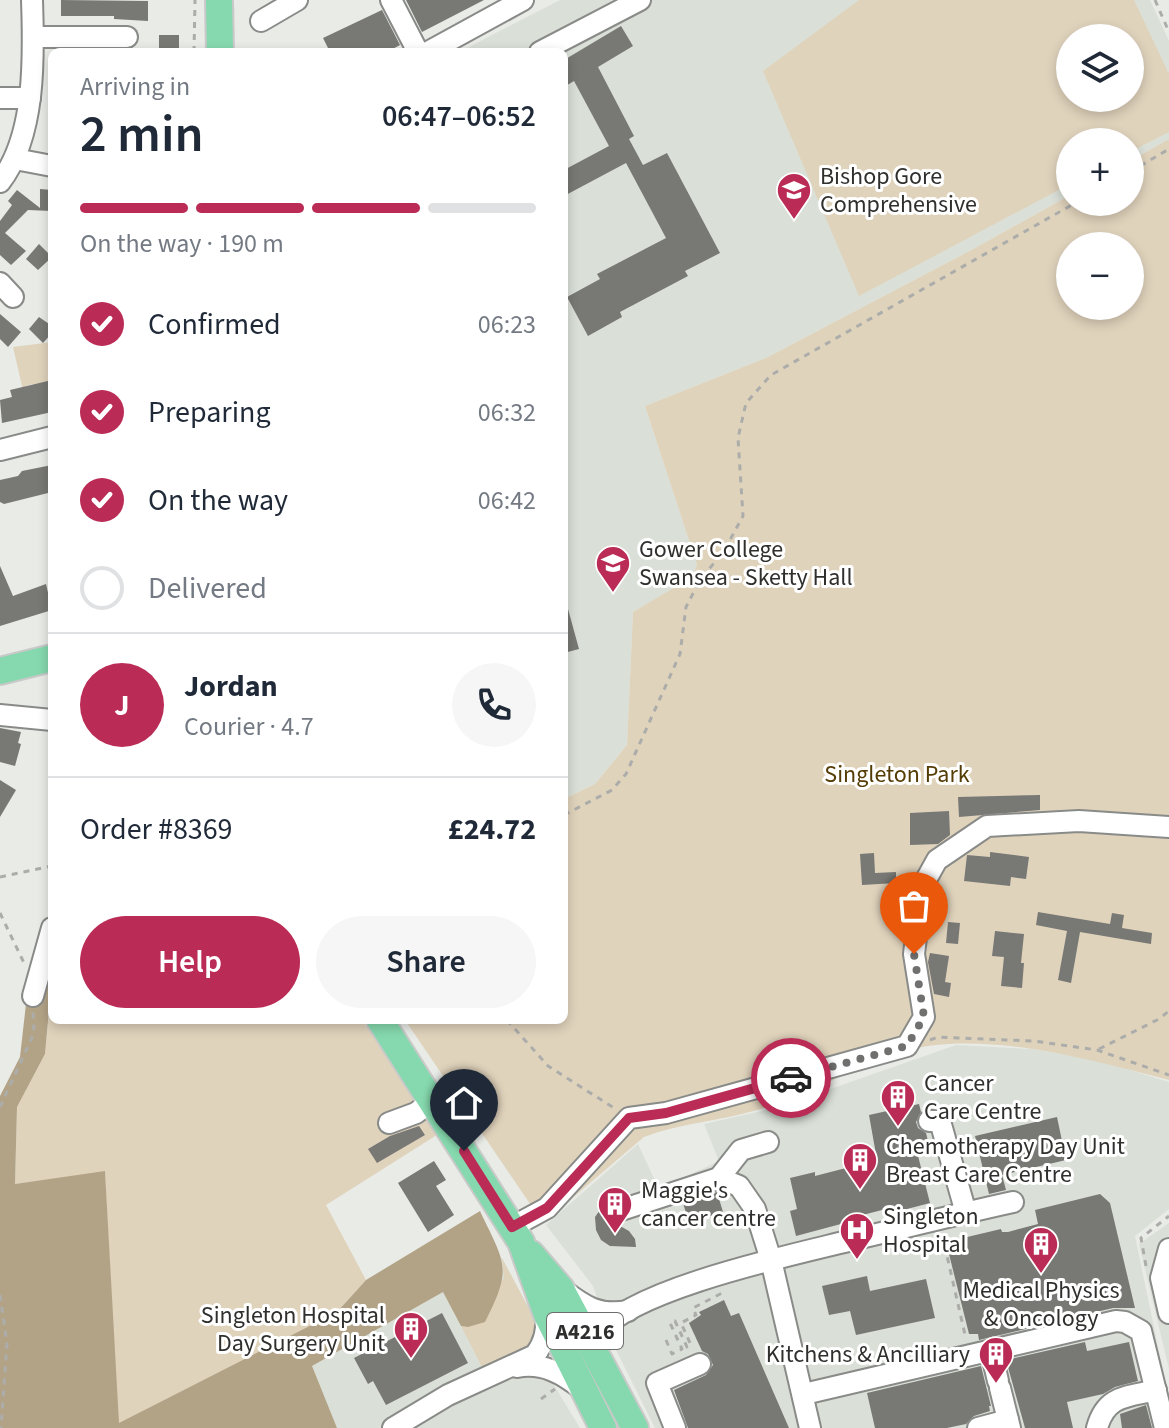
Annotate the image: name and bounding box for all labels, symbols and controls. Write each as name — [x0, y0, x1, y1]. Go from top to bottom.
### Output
map controls — [1056, 24, 1144, 320]
button: layers — [1056, 24, 1144, 112]
text: Arriving in — [80, 68, 190, 105]
text: 06:47–06:52 — [382, 95, 536, 138]
text: 2 min — [80, 98, 204, 172]
button: + — [1056, 128, 1144, 216]
place label: Bishop Gore Comprehensive — [820, 159, 977, 222]
school or university icon: Bishop Gore Comprehensive — [775, 171, 813, 221]
text: On the way · 190 m — [80, 225, 284, 262]
button: − — [1056, 232, 1144, 320]
icon: check — [80, 302, 124, 346]
text: Confirmed — [148, 303, 281, 346]
text: 06:23 — [478, 306, 536, 343]
icon: check — [80, 390, 124, 434]
text: Preparing — [148, 391, 271, 434]
text: 06:32 — [478, 394, 536, 431]
icon: check — [80, 478, 124, 522]
text: On the way — [148, 479, 288, 522]
text: 06:42 — [478, 482, 536, 519]
place label: Gower College Swansea - Sketty Hall — [639, 532, 853, 595]
school or university icon: Gower College Swansea - Sketty Hall — [594, 544, 632, 594]
text: Delivered — [148, 567, 267, 610]
button: phone — [452, 663, 536, 747]
text: Jordan — [184, 665, 278, 708]
text: J — [114, 684, 130, 727]
text: Courier · 4.7 — [184, 708, 314, 745]
park label: Singleton Park — [824, 757, 970, 792]
text: Order #8369 — [80, 808, 233, 851]
text: £24.72 — [448, 808, 536, 851]
pin — [880, 872, 948, 954]
icon: bag — [892, 884, 936, 928]
button: Help — [80, 916, 300, 1008]
button: Share — [316, 916, 536, 1008]
courier — [751, 1038, 831, 1118]
icon: car — [769, 1056, 813, 1100]
place label: Cancer Care Centre — [924, 1066, 1041, 1129]
pin — [430, 1069, 498, 1151]
building icon: Cancer Care Centre — [879, 1078, 917, 1128]
icon: home — [442, 1081, 486, 1125]
place label: Chemotherapy Day Unit Breast Care Centre — [886, 1129, 1125, 1192]
building icon: Chemotherapy Day Unit Breast Care Centre — [841, 1141, 879, 1191]
place label: Maggie's cancer centre — [641, 1173, 776, 1236]
building icon: Maggie's cancer centre — [596, 1185, 634, 1235]
place label: Singleton Hospital — [883, 1199, 979, 1262]
hospital icon: Singleton Hospital — [838, 1211, 876, 1261]
building icon: Medical Physics & Oncology — [1022, 1225, 1060, 1275]
place label: Medical Physics & Oncology — [962, 1273, 1120, 1336]
place label: Singleton Hospital Day Surgery Unit — [201, 1298, 385, 1361]
building icon: Singleton Hospital Day Surgery Unit — [392, 1310, 430, 1360]
road number: A4216 — [547, 1313, 623, 1349]
building icon: Kitchens & Ancilliary — [977, 1335, 1015, 1385]
place label: Kitchens & Ancilliary — [766, 1337, 970, 1372]

